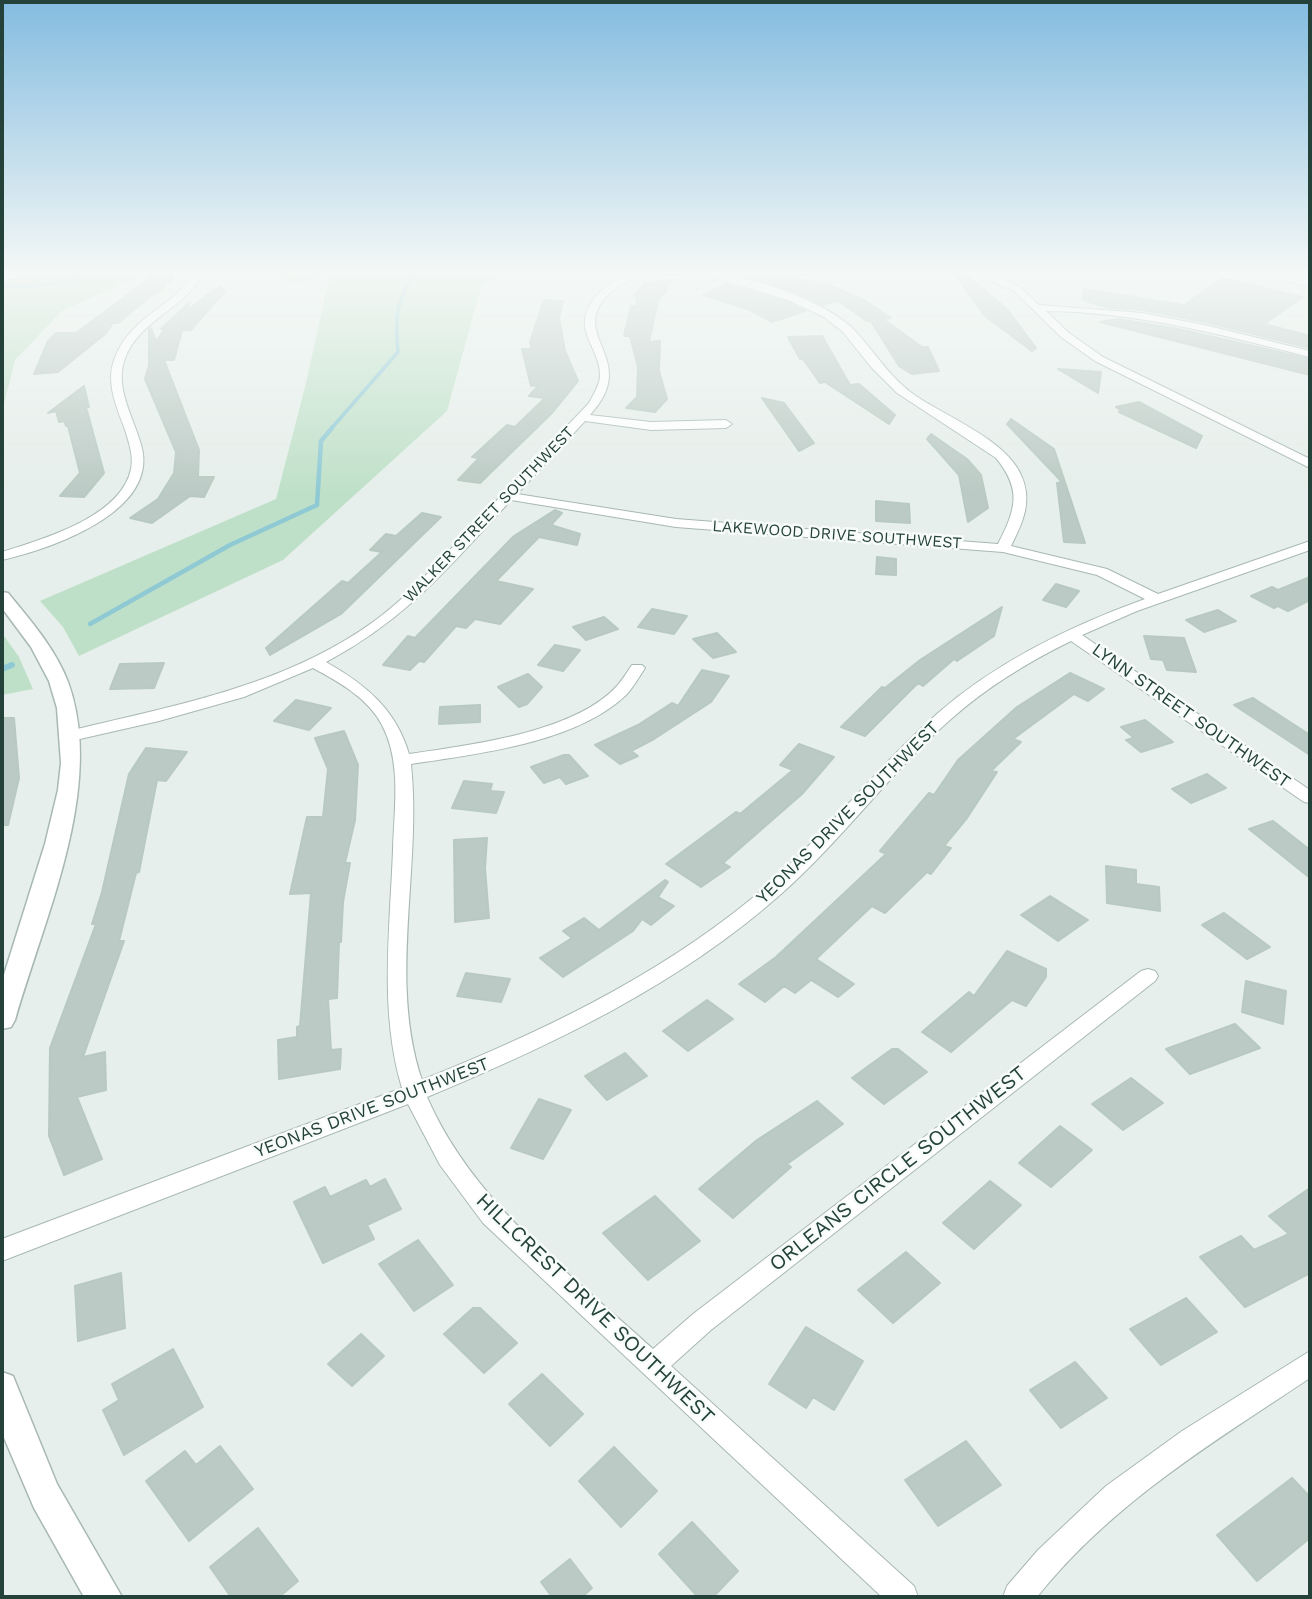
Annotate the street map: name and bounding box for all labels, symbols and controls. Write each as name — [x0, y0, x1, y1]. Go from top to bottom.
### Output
street label: WALKER STREET SOUTHWEST — [400, 423, 578, 607]
street label: LAKEWOOD DRIVE SOUTHWEST — [712, 517, 962, 553]
street label: LYNN STREET SOUTHWEST — [1088, 639, 1294, 793]
street label: YEONAS DRIVE SOUTHWEST — [752, 717, 944, 909]
street label: YEONAS DRIVE SOUTHWEST — [252, 1053, 492, 1163]
street label: ORLEANS CIRCLE SOUTHWEST — [765, 1061, 1031, 1277]
street label: HILLCREST DRIVE SOUTHWEST — [471, 1188, 719, 1430]

